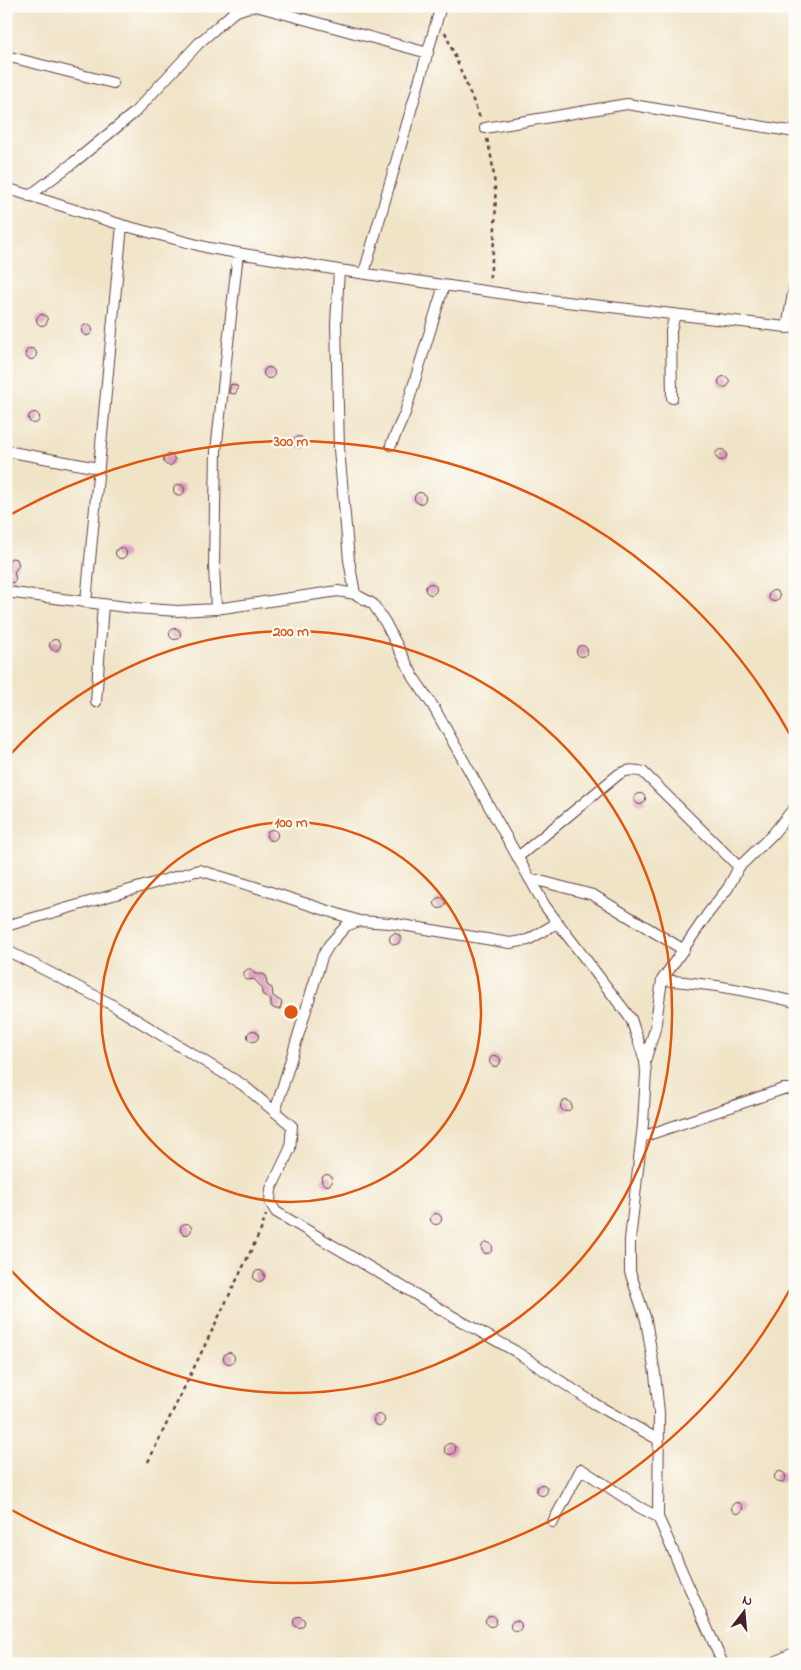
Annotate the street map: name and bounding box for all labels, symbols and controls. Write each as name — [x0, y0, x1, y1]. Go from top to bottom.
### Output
text: 300 m — [273, 431, 309, 453]
text: 200 m — [272, 621, 309, 643]
text: 100 m — [274, 812, 308, 834]
centre of rings — [282, 1003, 300, 1021]
north arrow — [718, 1588, 768, 1638]
text: N — [740, 1590, 755, 1612]

